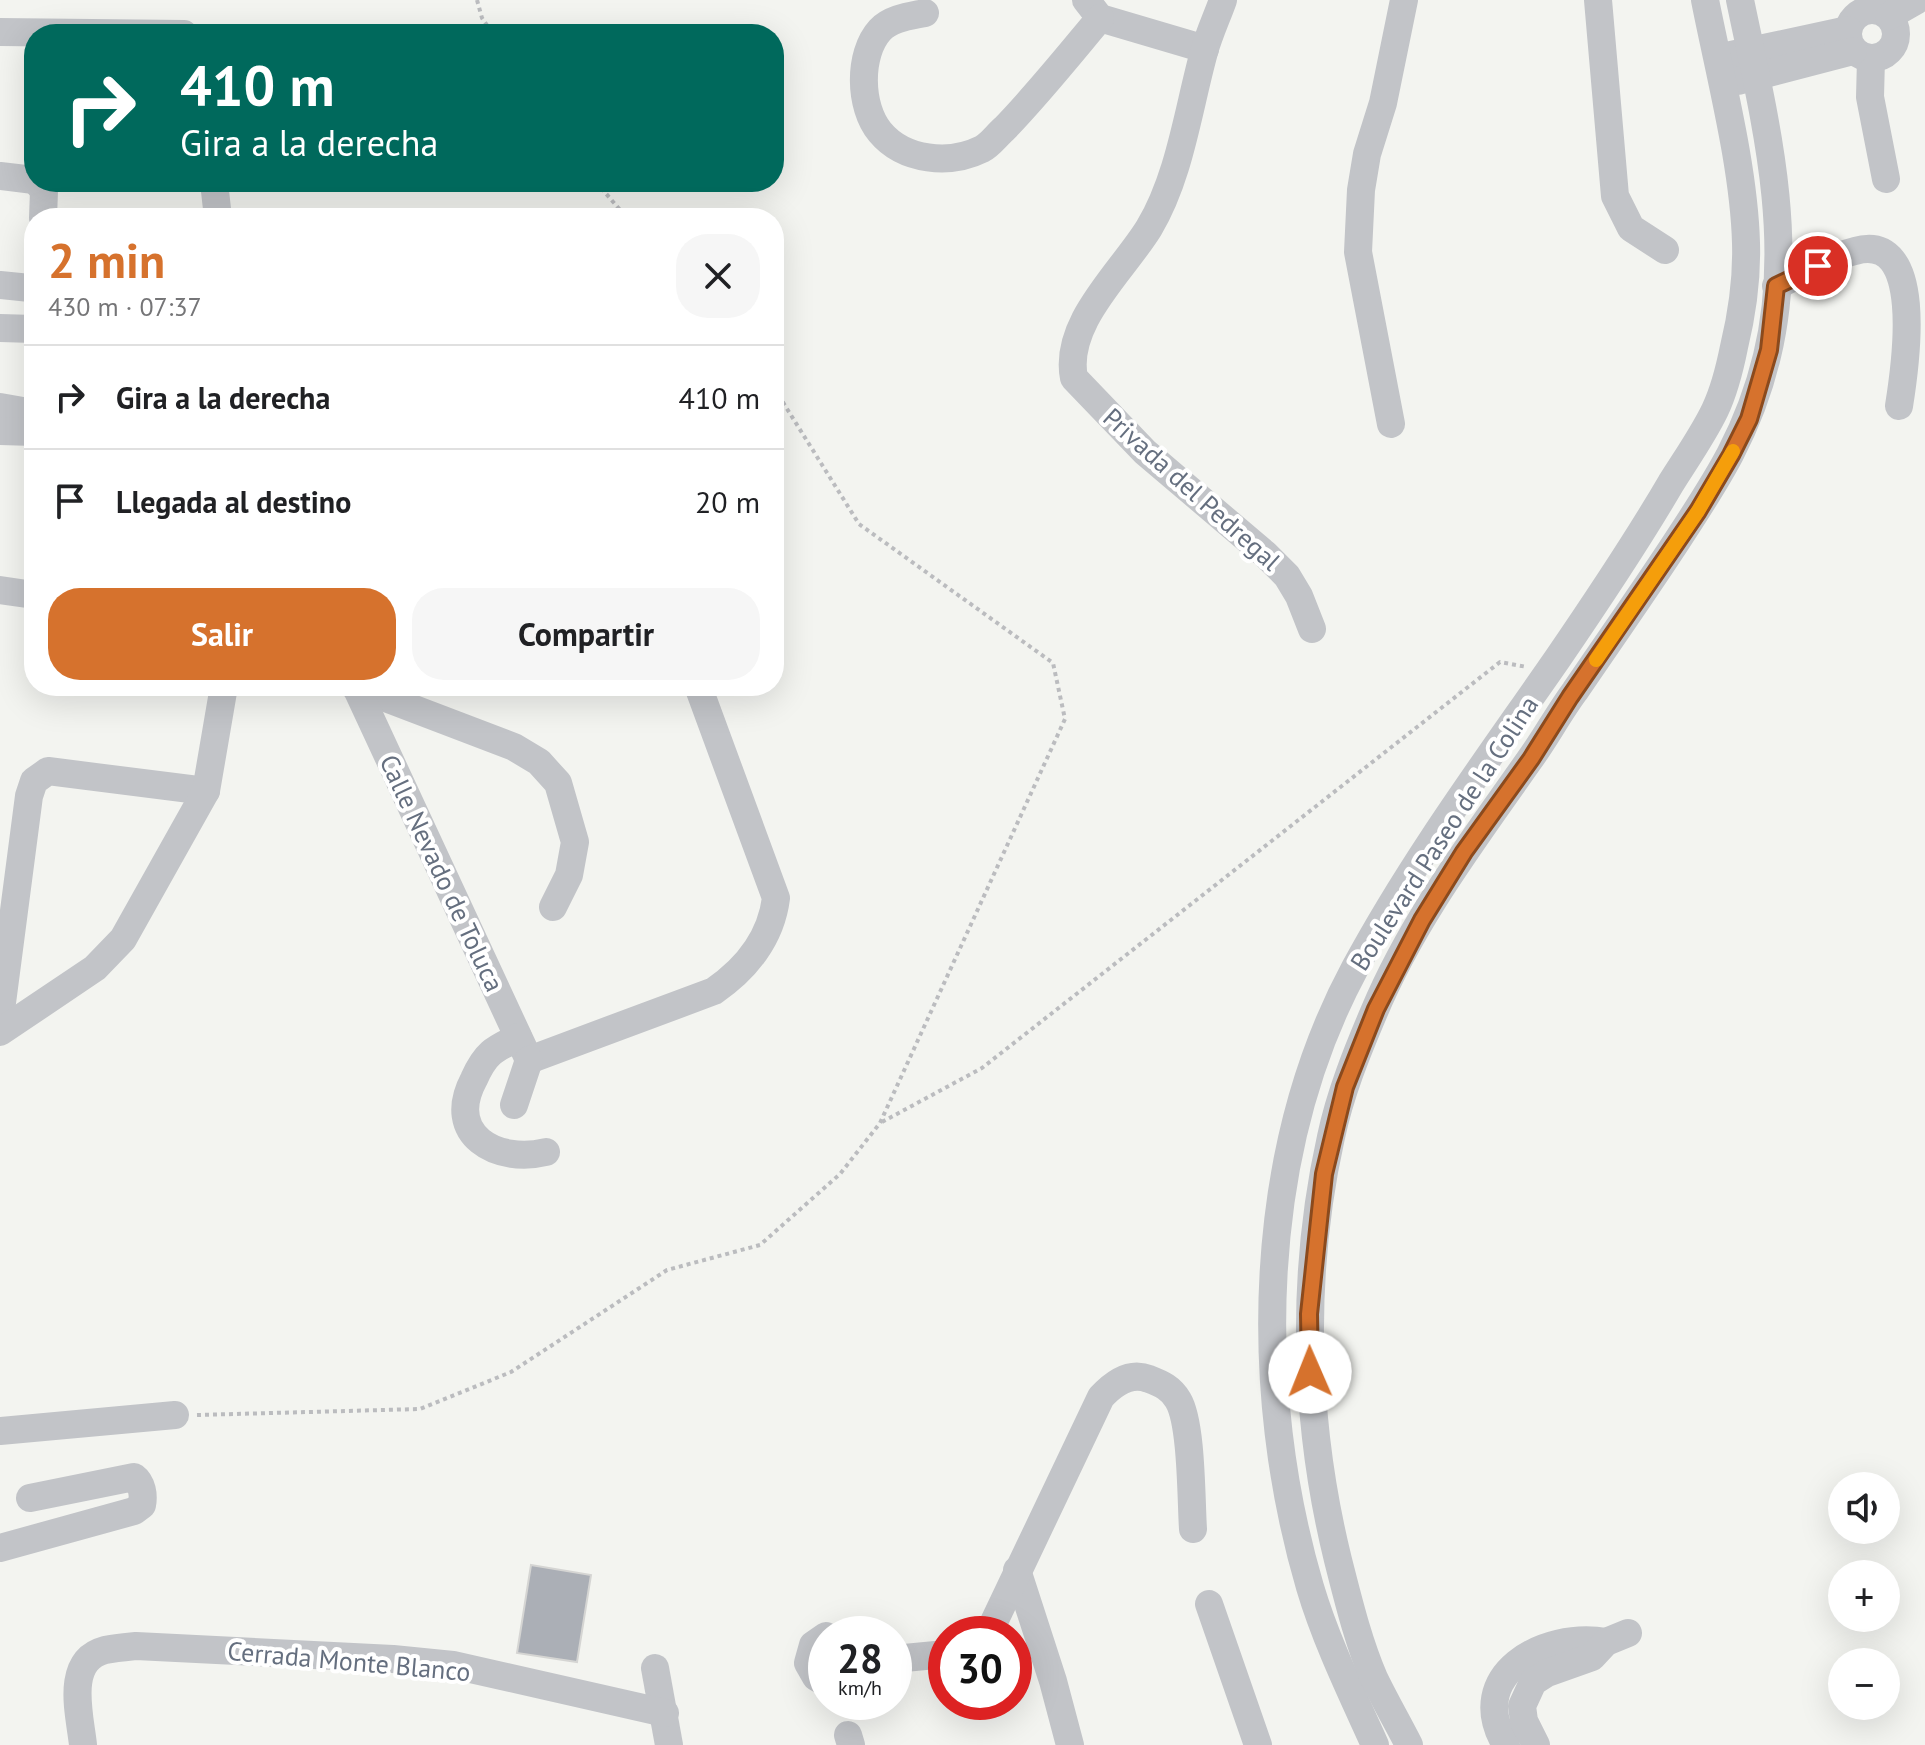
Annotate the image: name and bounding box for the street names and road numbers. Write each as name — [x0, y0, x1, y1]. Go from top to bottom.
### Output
street label: Privada del Pedregal — [1096, 401, 1288, 578]
street label: Boulevard Paseo de la Colina — [1343, 689, 1545, 977]
street label: Calle Nevado de Toluca — [373, 749, 511, 997]
street label: Cerrada Monte Blanco — [226, 1634, 472, 1688]

